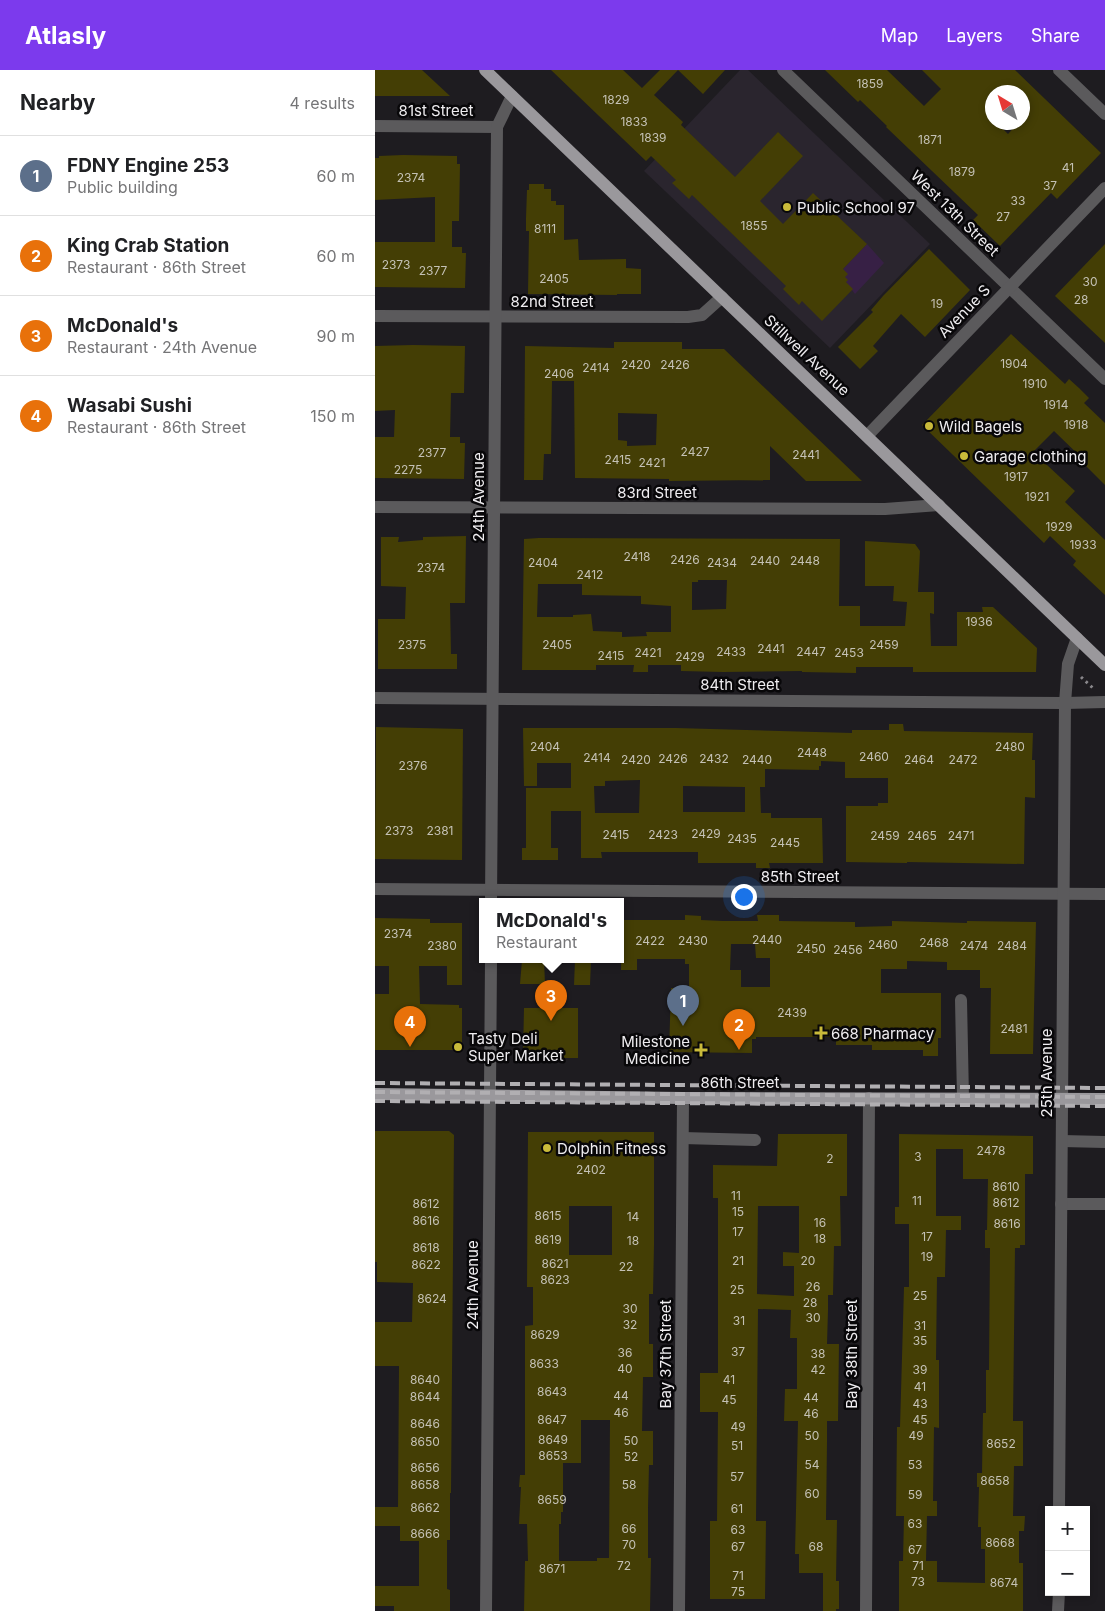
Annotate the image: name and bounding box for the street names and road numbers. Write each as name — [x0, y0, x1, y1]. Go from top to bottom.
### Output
street label: 81st Street — [399, 101, 473, 120]
street label: West 13th Street — [907, 166, 1003, 260]
street label: Avenue S — [934, 280, 994, 342]
street label: 82nd Street — [510, 292, 594, 311]
street label: Stillwell Avenue — [760, 310, 854, 400]
street label: 24th Avenue — [469, 452, 488, 542]
street label: 83rd Street — [617, 483, 697, 502]
street label: 84th Street — [700, 675, 780, 694]
street label: 85th Street — [761, 867, 839, 886]
street label: 25th Avenue — [1037, 1029, 1056, 1117]
street label: 86th Street — [701, 1073, 780, 1092]
street label: 24th Avenue — [463, 1240, 482, 1330]
street label: Bay 38th Street — [842, 1299, 861, 1409]
street label: Bay 37th Street — [656, 1300, 675, 1408]

